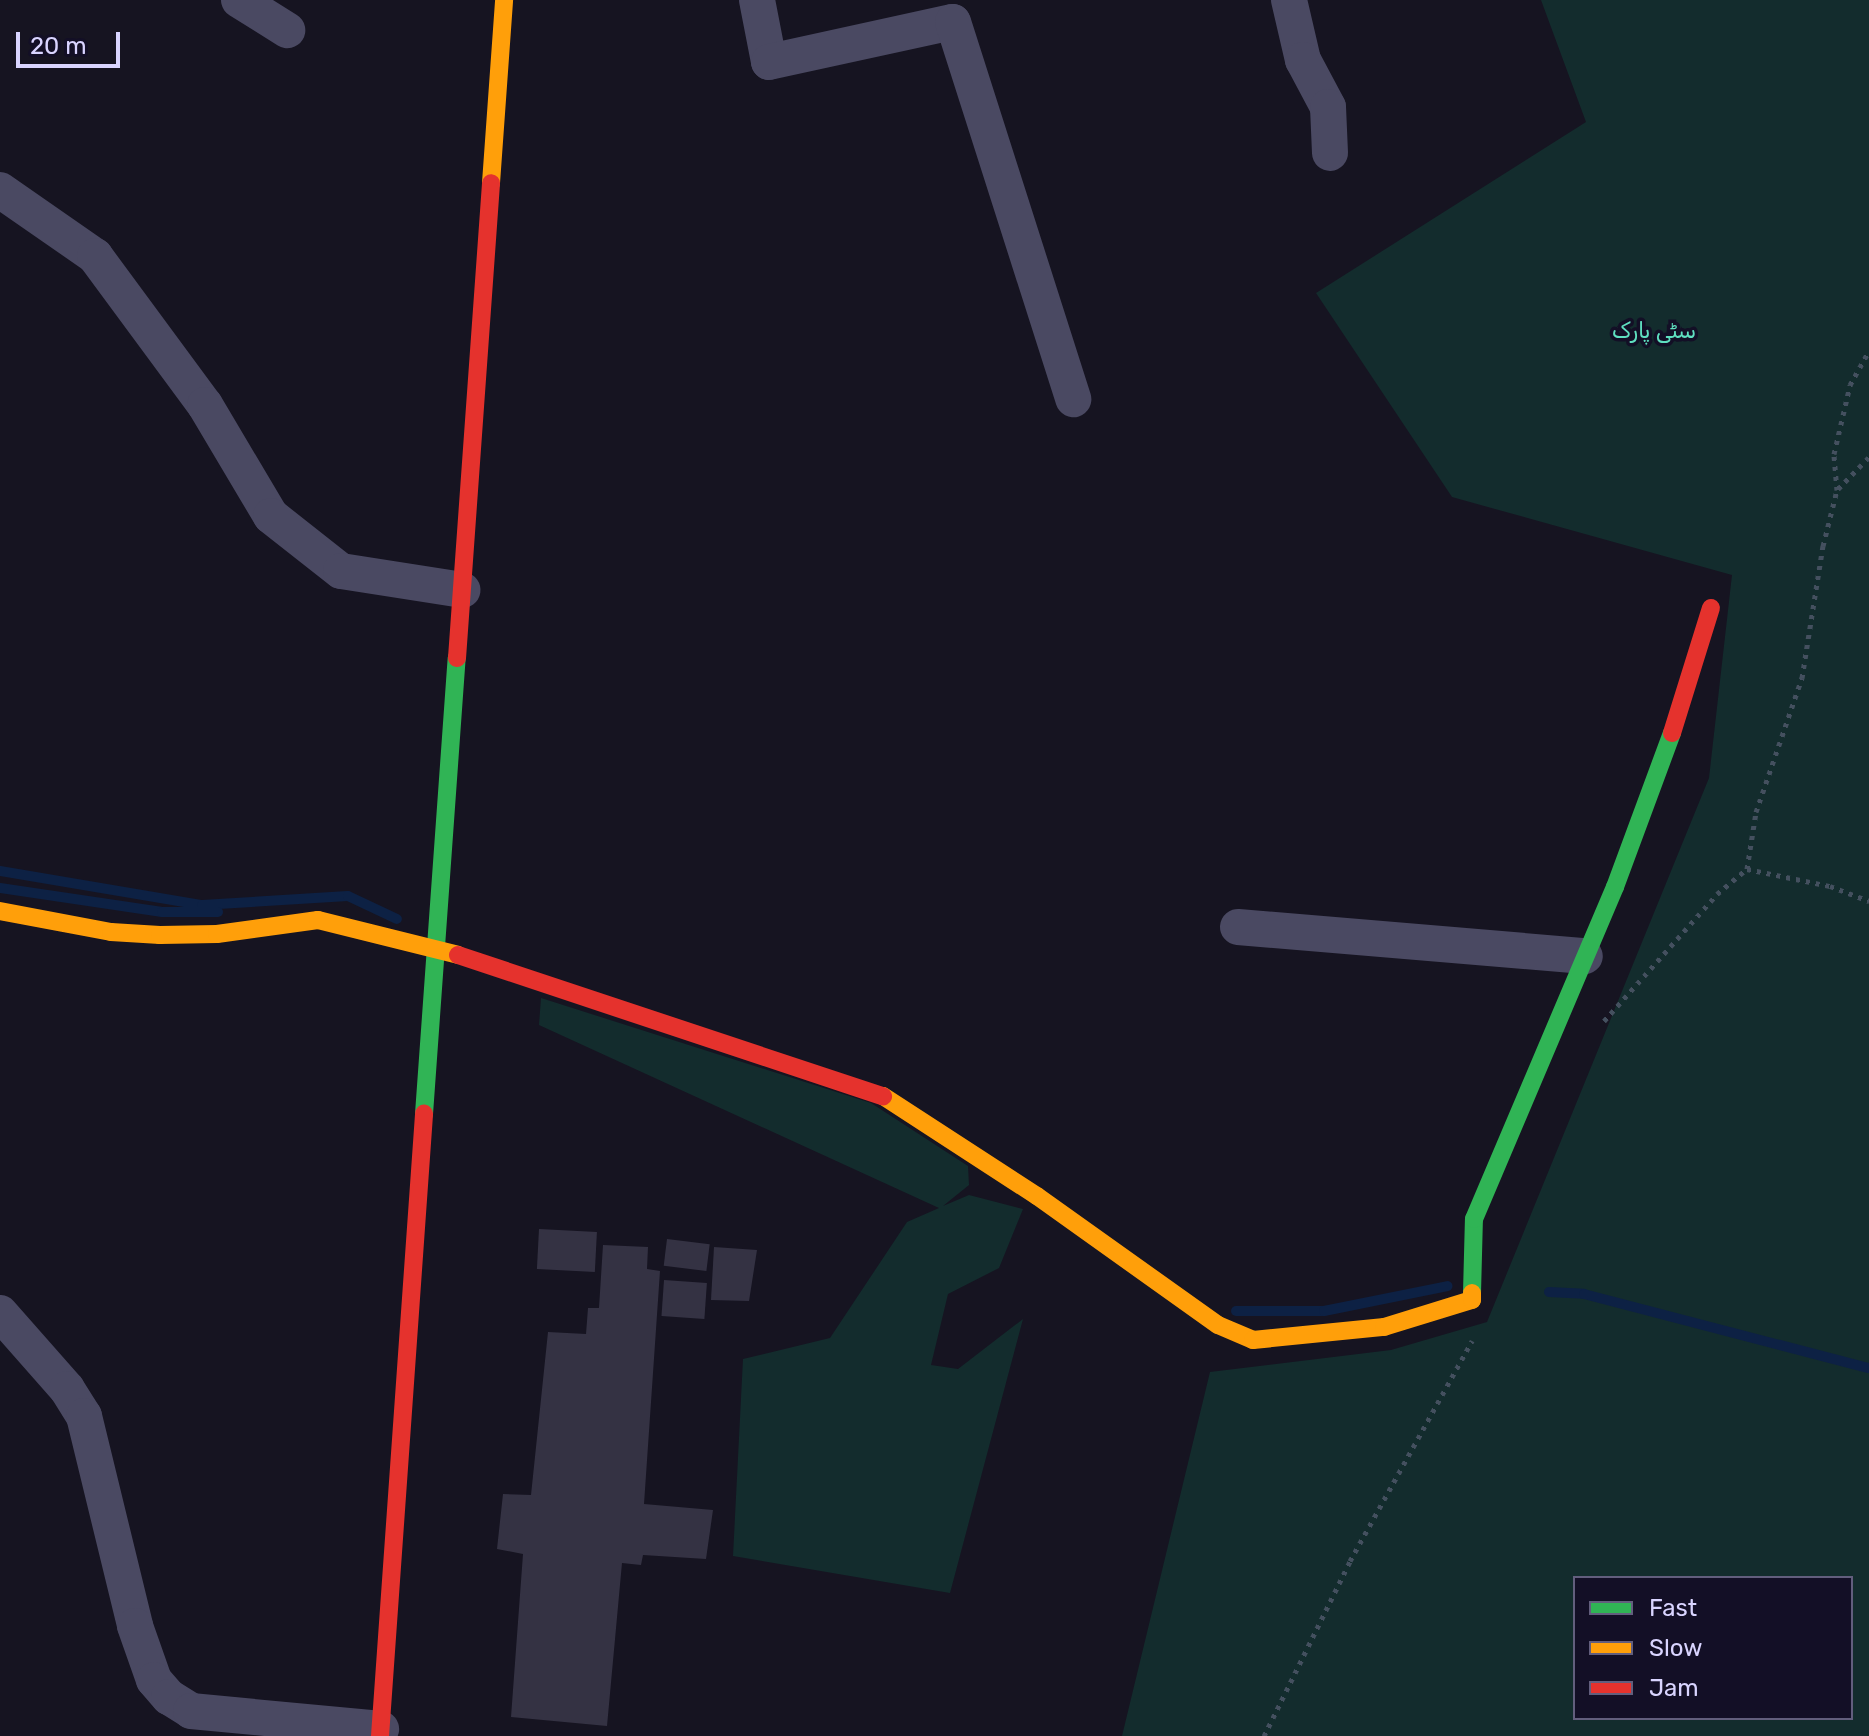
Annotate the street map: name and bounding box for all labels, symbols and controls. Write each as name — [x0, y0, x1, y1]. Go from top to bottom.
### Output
scale bar — [20, 16, 124, 66]
text: 20 m — [30, 32, 87, 60]
park label: سٹی پارک — [1612, 318, 1696, 344]
legend — [1573, 1576, 1853, 1720]
text: Fast — [1649, 1594, 1697, 1622]
text: Slow — [1649, 1634, 1702, 1662]
text: Jam — [1649, 1674, 1699, 1702]

